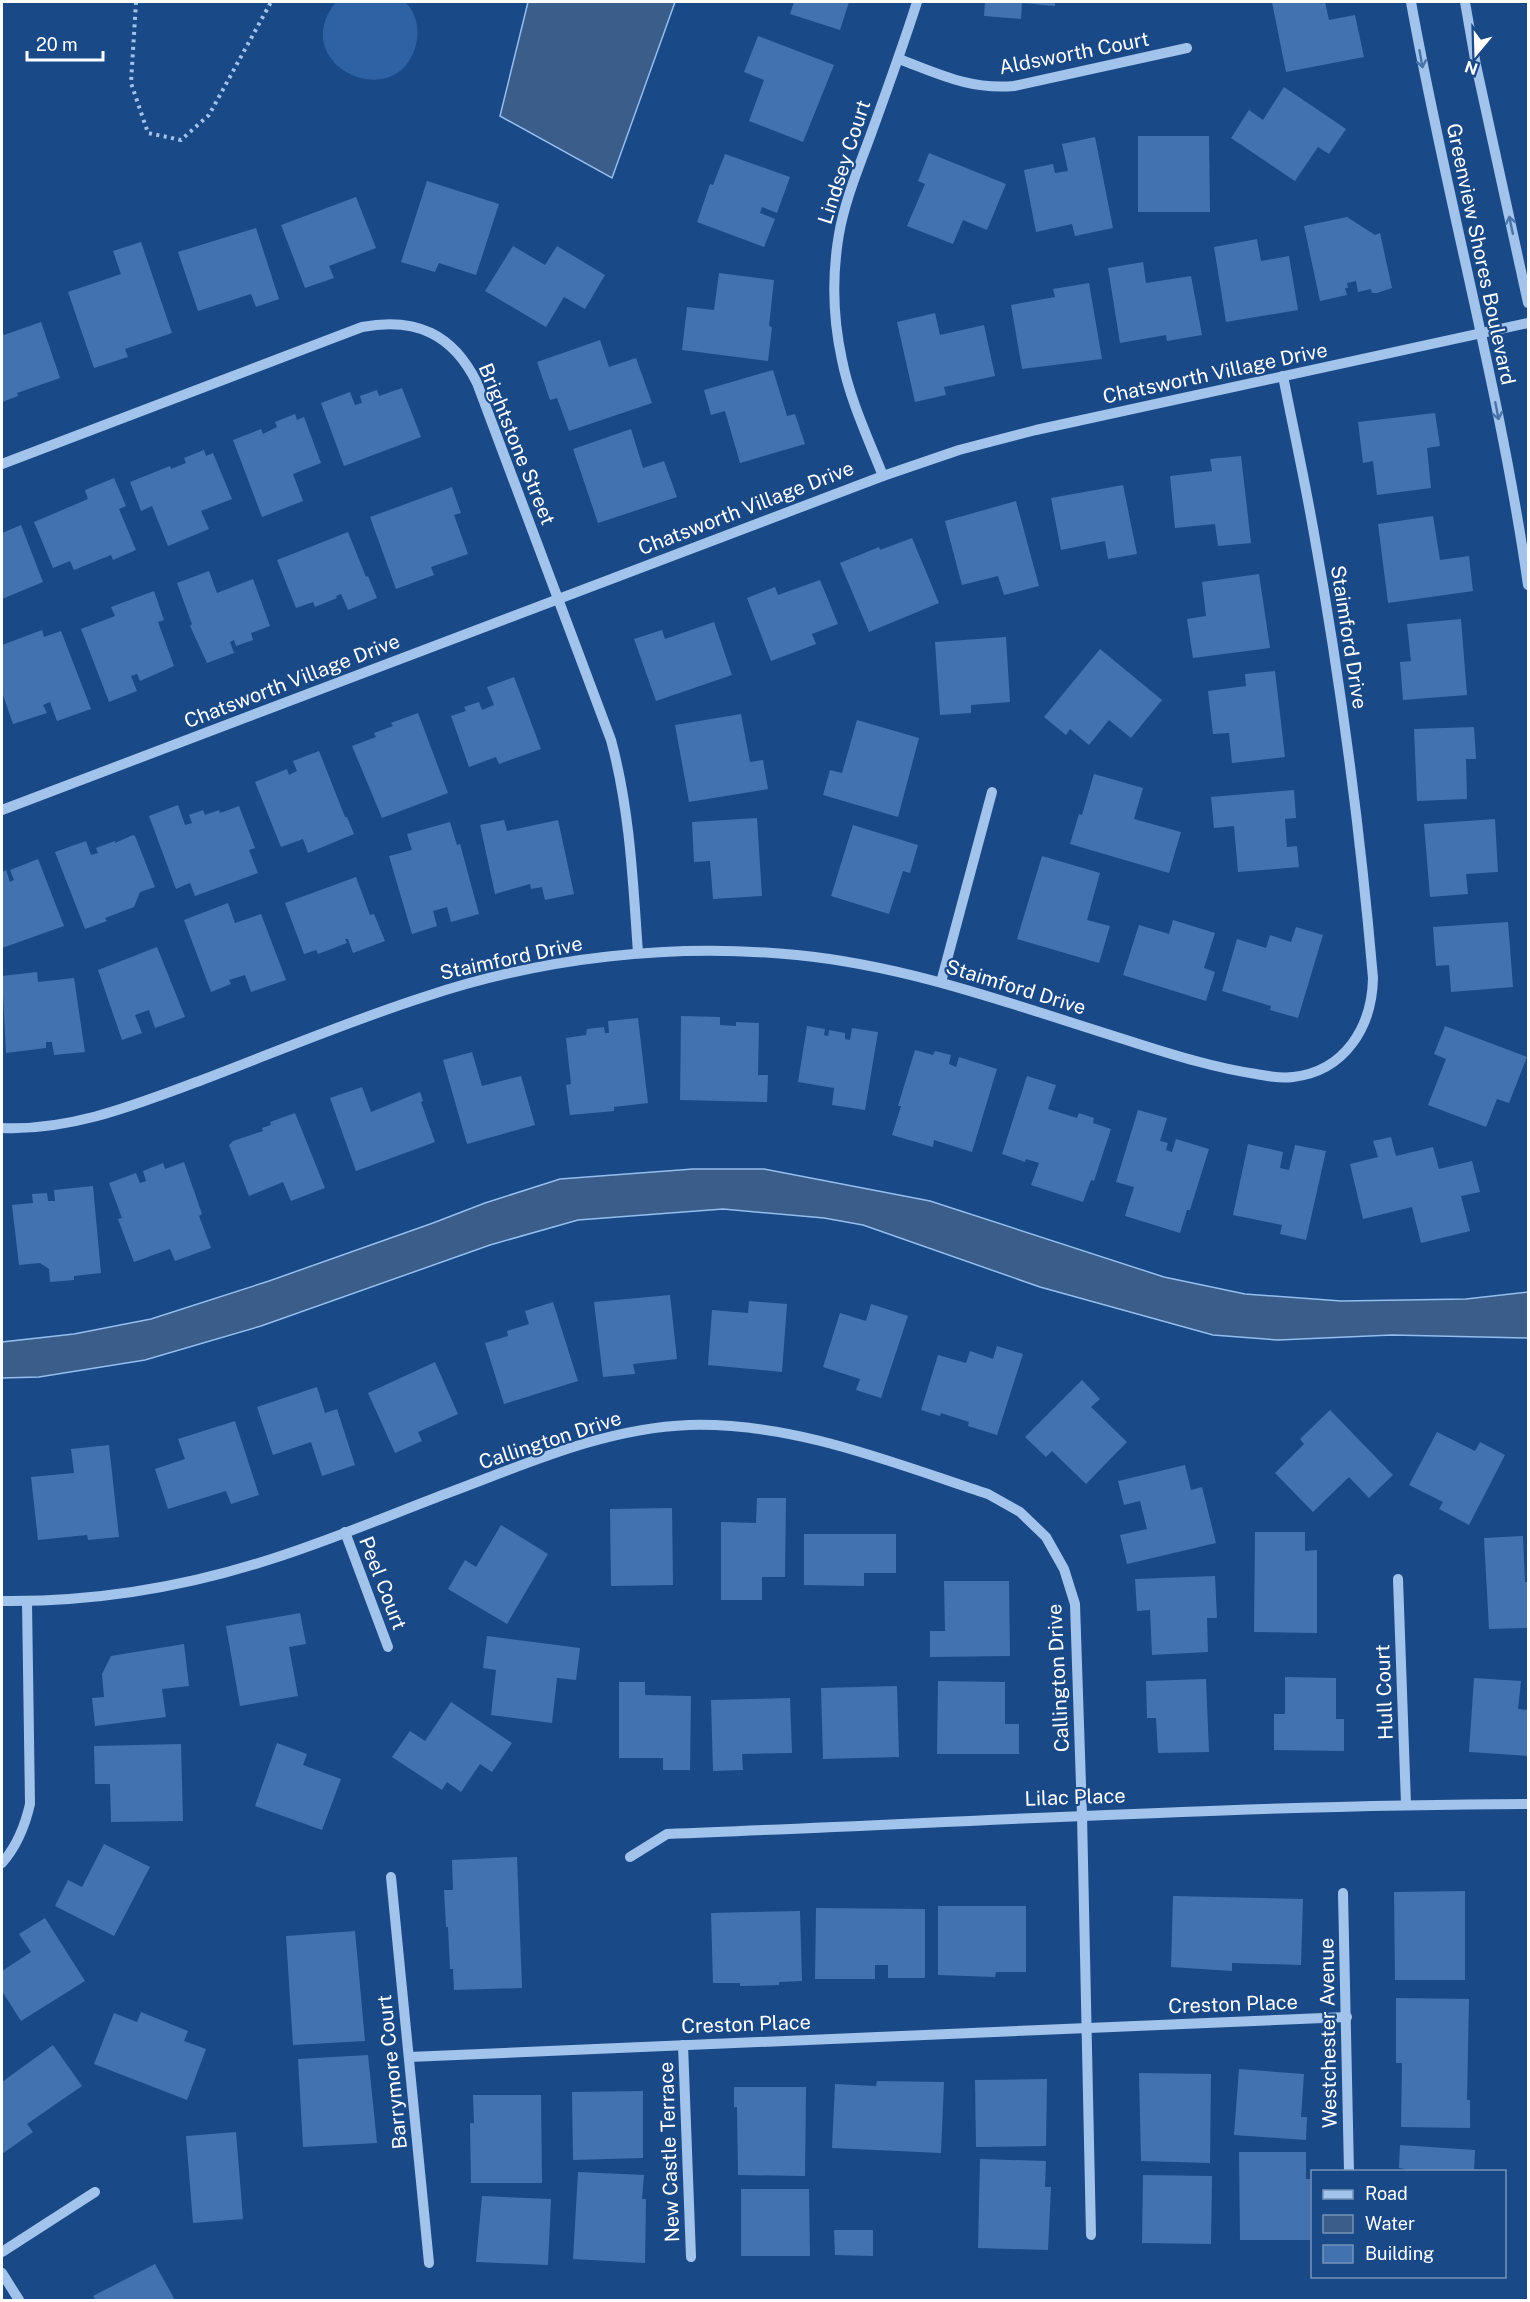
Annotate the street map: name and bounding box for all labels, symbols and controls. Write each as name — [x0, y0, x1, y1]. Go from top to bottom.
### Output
scale bar — [27, 24, 104, 62]
north arrow — [1446, 24, 1506, 84]
street label: Aldsworth Court — [997, 27, 1151, 79]
text: 20 m — [36, 34, 78, 55]
one-way arrow — [1416, 49, 1427, 68]
text: N — [1462, 57, 1480, 79]
street label: Lindsey Court — [813, 97, 875, 227]
street label: Greenview Shores Boulevard — [1442, 121, 1520, 387]
one-way arrow — [1505, 216, 1517, 235]
street label: Chatsworth Village Drive — [1100, 337, 1330, 409]
street label: Brightstone Street — [474, 360, 560, 528]
one-way arrow — [1492, 401, 1503, 420]
street label: Chatsworth Village Drive — [635, 456, 857, 560]
street label: Staimford Drive — [1326, 563, 1372, 711]
street label: Chatsworth Village Drive — [181, 629, 403, 733]
street label: Staimford Drive — [437, 931, 585, 985]
street label: Staimford Drive — [943, 954, 1089, 1020]
street label: Callington Drive — [476, 1406, 624, 1474]
street label: Peel Court — [354, 1533, 412, 1633]
street label: Callington Drive — [1042, 1603, 1074, 1753]
street label: Hull Court — [1370, 1644, 1398, 1740]
street label: Lilac Place — [1024, 1783, 1126, 1811]
street label: Westchester Avenue — [1314, 1938, 1342, 2128]
street label: Creston Place — [1168, 1990, 1298, 2018]
street label: Barrymore Court — [372, 1993, 412, 2151]
street label: Creston Place — [681, 2010, 811, 2038]
street label: New Castle Terrace — [654, 2061, 684, 2243]
legend — [1311, 2170, 1506, 2278]
text: Road — [1365, 2183, 1408, 2204]
text: Water — [1365, 2213, 1415, 2234]
text: Building — [1365, 2243, 1434, 2264]

